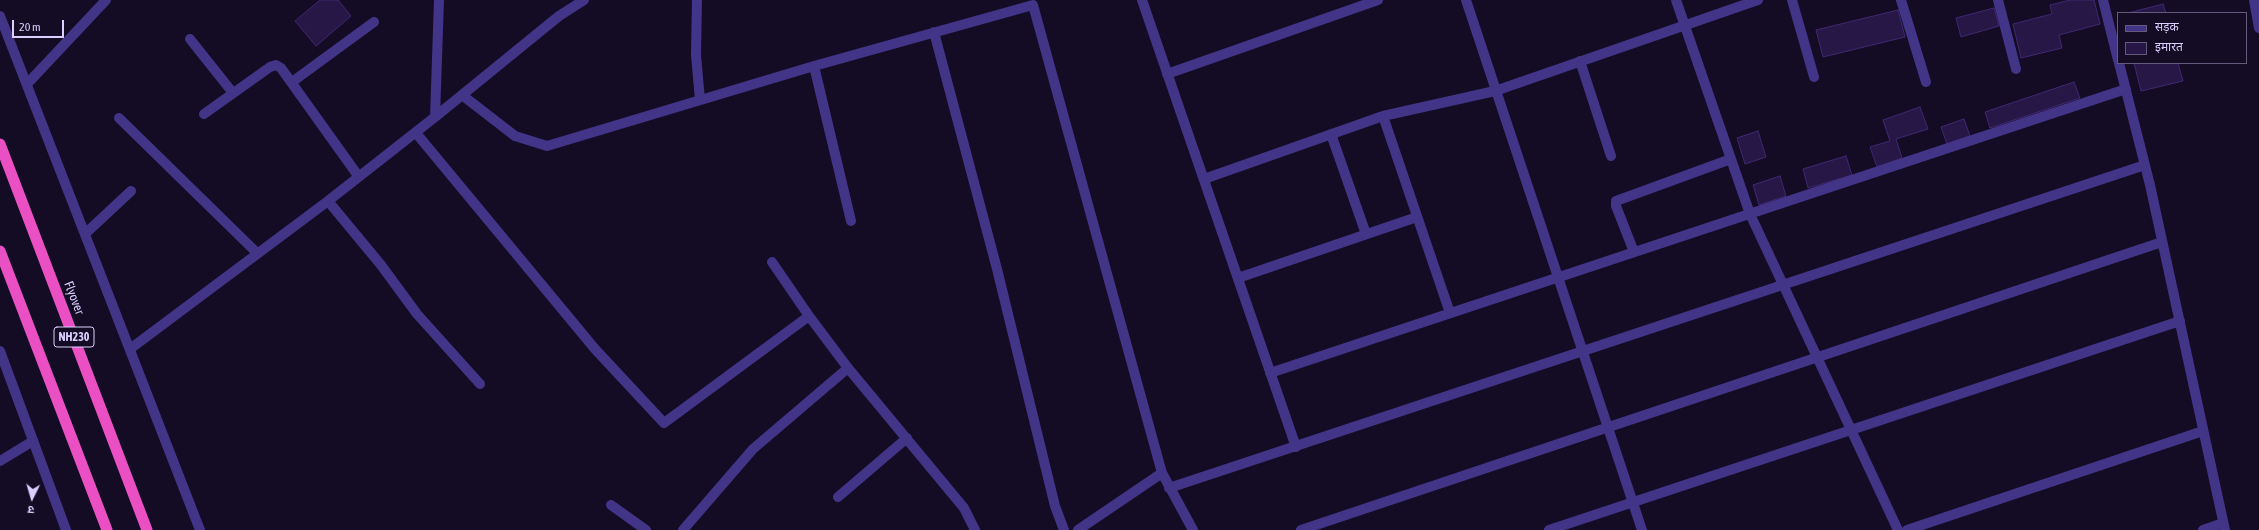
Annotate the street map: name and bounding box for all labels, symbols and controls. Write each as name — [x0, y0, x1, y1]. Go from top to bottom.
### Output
scale bar — [14, 12, 66, 38]
legend — [2117, 12, 2247, 64]
text: 20 m — [19, 20, 41, 34]
text: सड़क — [2155, 20, 2179, 34]
text: इमारत — [2155, 40, 2183, 54]
street label: Flyover — [60, 279, 88, 317]
road number: NH230 — [54, 327, 94, 347]
north arrow — [12, 478, 52, 518]
text: उ — [27, 504, 35, 516]

